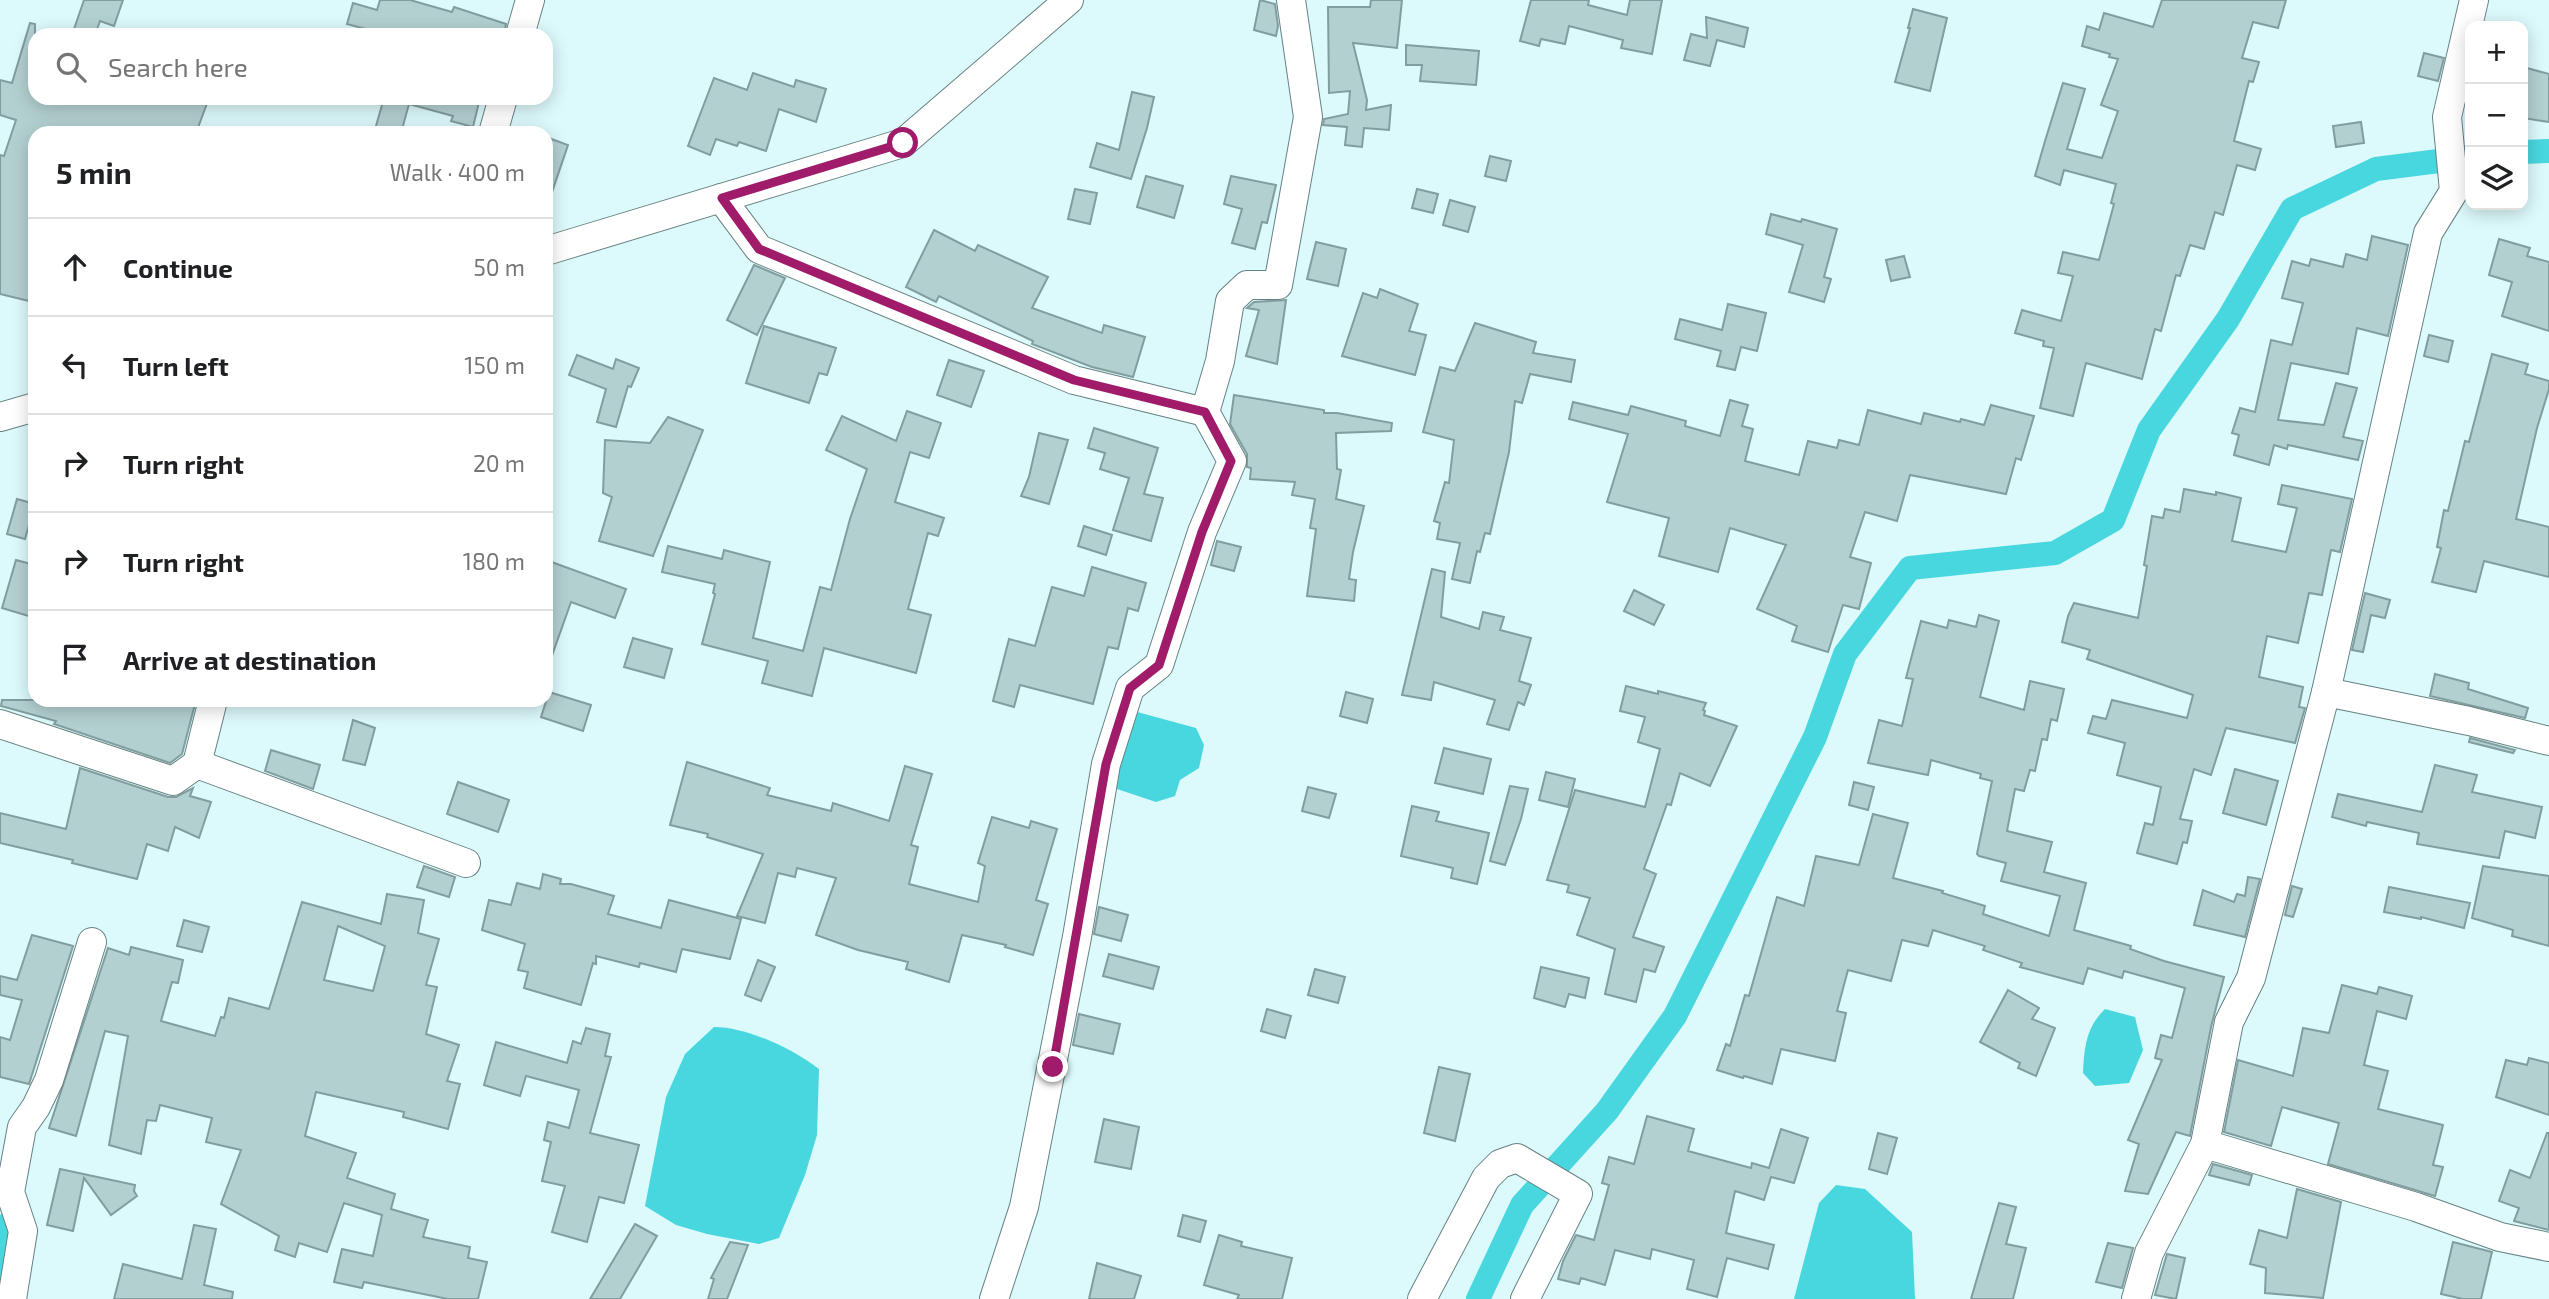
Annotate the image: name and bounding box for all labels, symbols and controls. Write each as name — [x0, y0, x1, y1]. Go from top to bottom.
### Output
map controls — [2465, 21, 2528, 210]
button: + — [2465, 21, 2528, 84]
search box — [28, 28, 553, 105]
icon: search — [52, 48, 90, 86]
text: Search here — [108, 51, 248, 82]
button: − — [2465, 84, 2528, 147]
route start — [887, 127, 918, 158]
button: layers — [2465, 147, 2528, 210]
text: 5 min — [56, 154, 132, 190]
text: Walk · 400 m — [390, 158, 525, 186]
icon: ahead — [56, 248, 94, 286]
text: Continue — [123, 252, 233, 283]
text: 50 m — [474, 253, 525, 281]
icon: left — [56, 346, 94, 384]
text: Turn left — [123, 350, 229, 381]
text: 150 m — [464, 351, 525, 379]
icon: right — [56, 444, 94, 482]
text: Turn right — [123, 448, 244, 479]
text: 20 m — [473, 449, 525, 477]
icon: right — [56, 542, 94, 580]
text: Turn right — [123, 546, 244, 577]
text: 180 m — [463, 547, 525, 575]
icon: arrive — [56, 640, 94, 678]
text: Arrive at destination — [123, 644, 376, 675]
route end — [1037, 1051, 1068, 1082]

